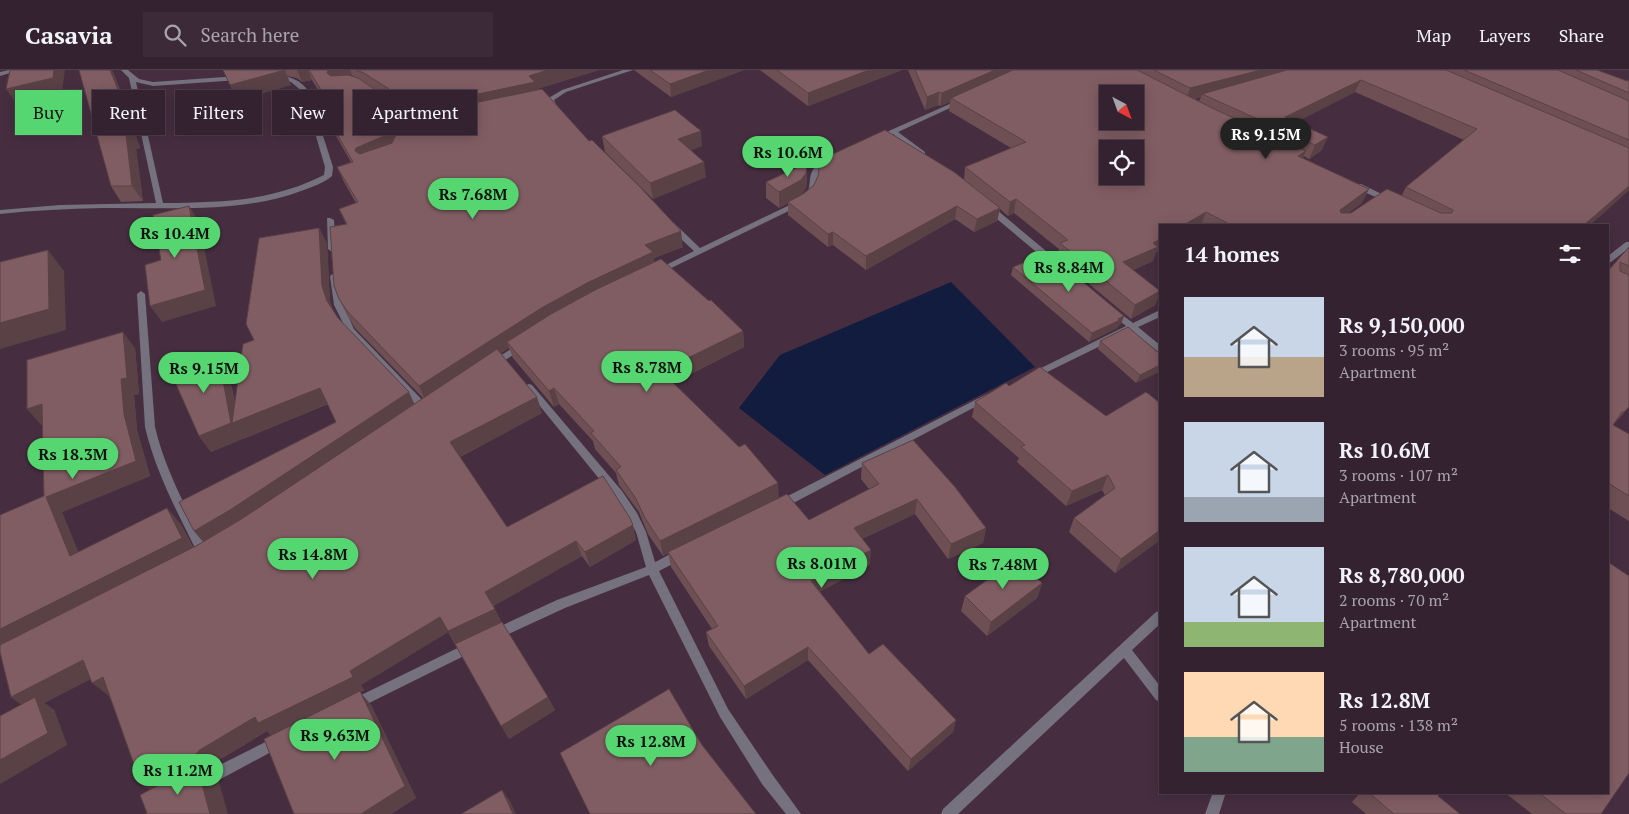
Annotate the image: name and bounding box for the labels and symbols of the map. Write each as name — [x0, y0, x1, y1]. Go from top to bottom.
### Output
north arrow — [1099, 85, 1144, 130]
pin: Rs 9.15M — [1214, 118, 1318, 160]
pin: Rs 10.6M — [736, 136, 840, 178]
pin: Rs 7.68M — [421, 178, 525, 220]
pin: Rs 10.4M — [123, 216, 227, 259]
pin: Rs 8.84M — [1017, 250, 1121, 293]
pin: Rs 8.78M — [595, 350, 699, 393]
pin: Rs 9.15M — [152, 352, 256, 394]
pin: Rs 18.3M — [21, 438, 125, 480]
pin: Rs 14.8M — [261, 538, 365, 580]
pin: Rs 8.01M — [770, 546, 874, 589]
pin: Rs 7.48M — [951, 548, 1055, 590]
pin: Rs 9.63M — [283, 718, 387, 761]
pin: Rs 12.8M — [599, 724, 703, 767]
pin: Rs 11.2M — [126, 754, 230, 796]

